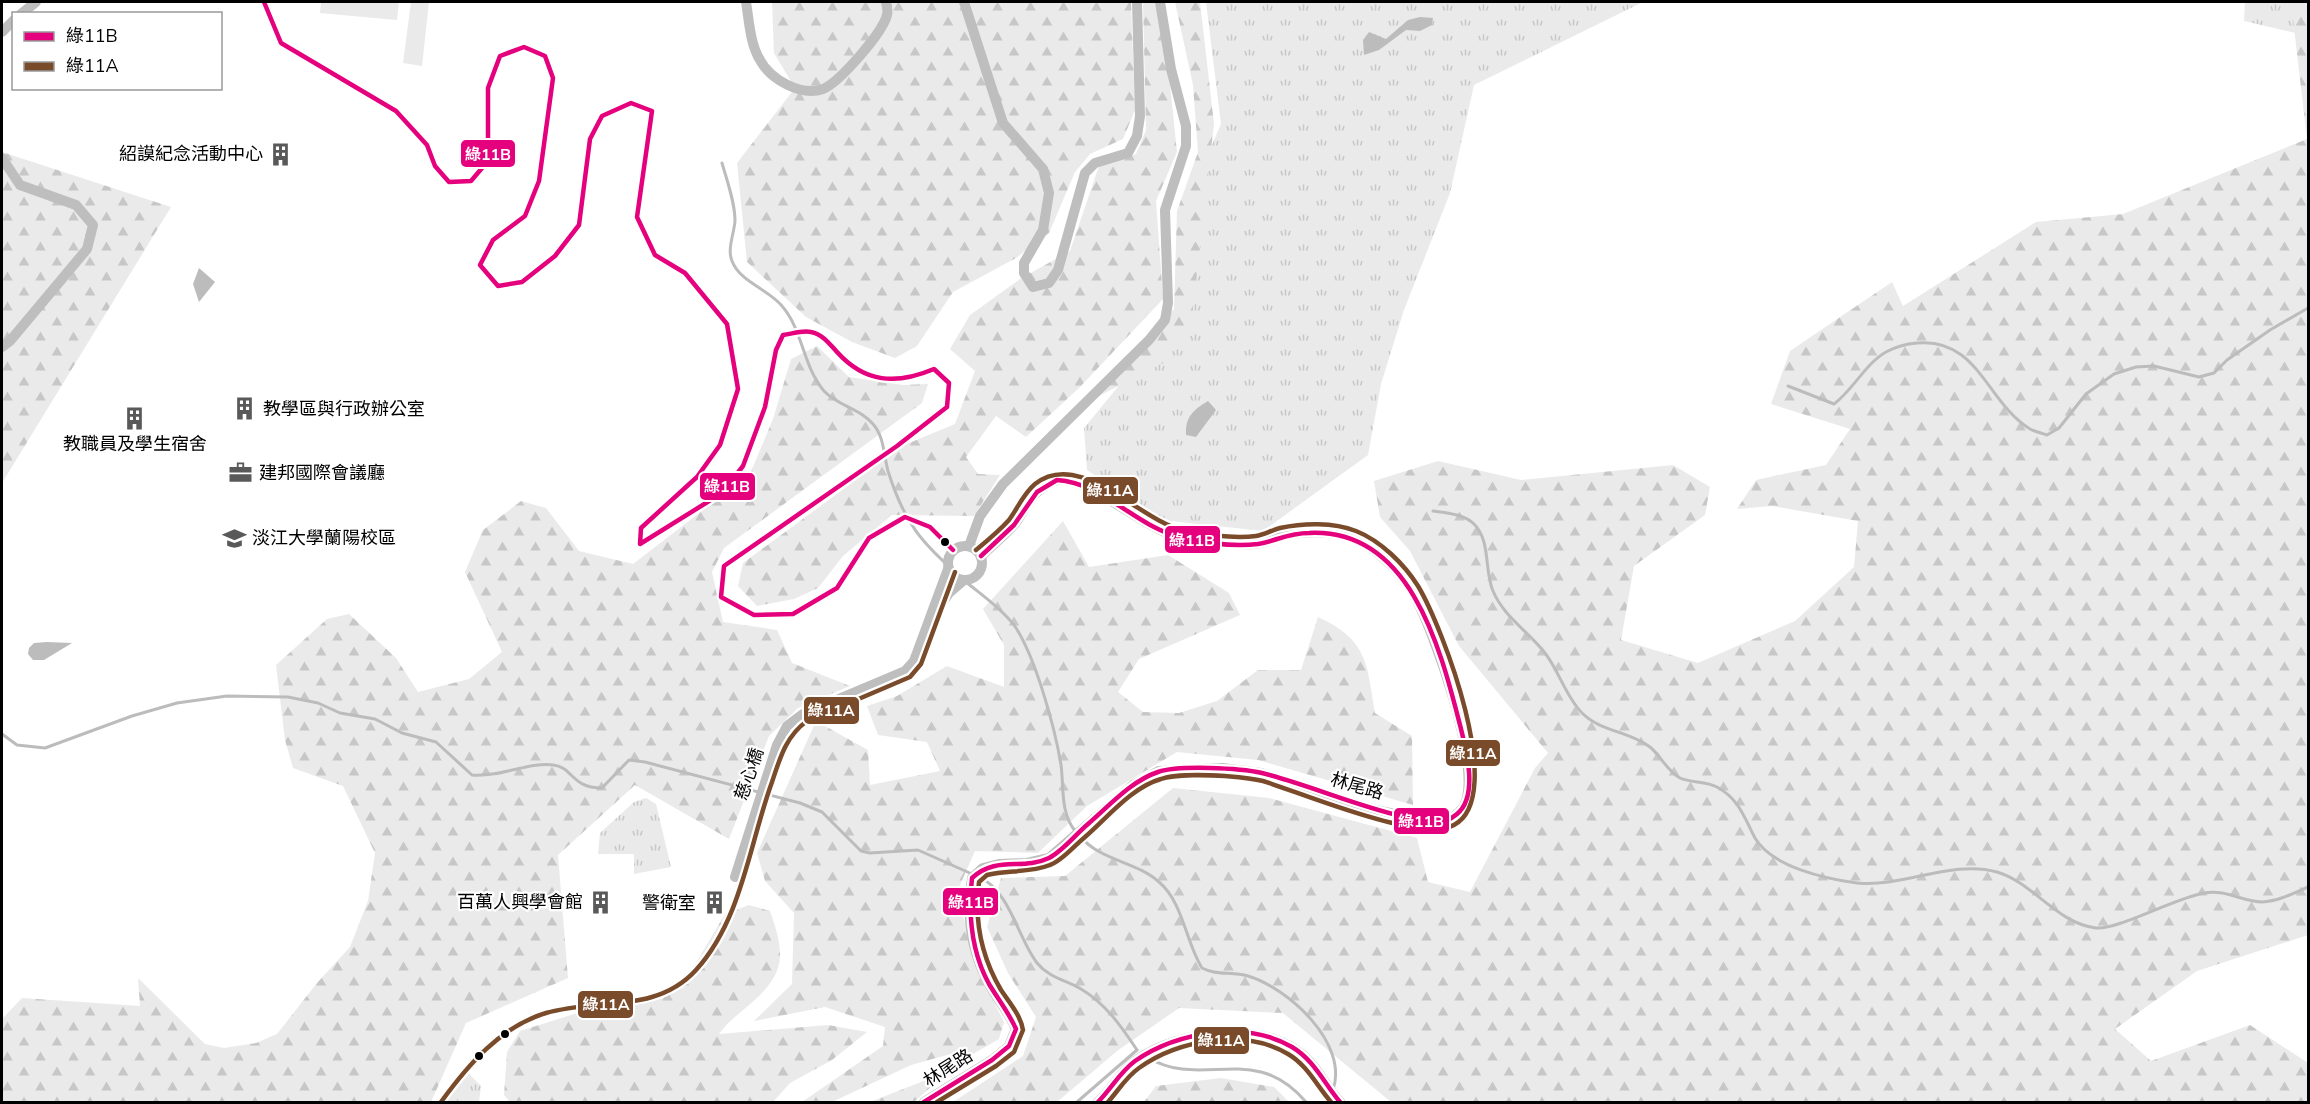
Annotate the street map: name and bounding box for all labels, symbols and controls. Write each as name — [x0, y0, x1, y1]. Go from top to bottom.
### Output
legend — [12, 12, 222, 90]
text: 綠11B — [66, 24, 118, 48]
text: 綠11A — [66, 54, 119, 78]
line badge: 綠11B — [460, 139, 516, 168]
building icon: 紹謨紀念活動中心 — [268, 141, 294, 167]
place label: 紹謨紀念活動中心 — [119, 142, 263, 166]
text: 綠11B — [465, 144, 511, 166]
building icon: 教學區與行政辦公室 — [232, 396, 258, 422]
place label: 教學區與行政辦公室 — [263, 397, 425, 421]
building icon: 教職員及學生宿舍 — [122, 405, 148, 431]
place label: 教職員及學生宿舍 — [63, 432, 207, 456]
office icon: 建邦國際會議廳 — [228, 460, 254, 486]
place label: 建邦國際會議廳 — [259, 461, 385, 485]
line badge: 綠11B — [699, 472, 756, 501]
text: 綠11B — [704, 476, 750, 498]
line badge: 綠11A — [1082, 476, 1139, 505]
text: 綠11A — [1086, 480, 1134, 502]
school or university icon: 淡江大學蘭陽校區 — [221, 525, 247, 551]
line badge: 綠11B — [1164, 525, 1221, 554]
place label: 淡江大學蘭陽校區 — [252, 526, 396, 550]
text: 綠11B — [1169, 530, 1215, 552]
unlabelled marker — [939, 536, 951, 548]
line badge: 綠11A — [803, 696, 860, 725]
text: 綠11A — [807, 700, 855, 722]
line badge: 綠11A — [1445, 739, 1501, 767]
text: 綠11A — [1449, 743, 1497, 765]
street label: 慈心橋 — [729, 745, 769, 803]
street label: 林尾路 — [1328, 767, 1386, 805]
line badge: 綠11B — [1393, 807, 1450, 835]
text: 綠11B — [1398, 811, 1444, 833]
line badge: 綠11B — [942, 887, 999, 916]
building icon: 百萬人興學會館 — [588, 889, 614, 915]
place label: 百萬人興學會館 — [457, 890, 583, 914]
building icon: 警衛室 — [701, 890, 727, 916]
place label: 警衛室 — [642, 891, 696, 915]
text: 綠11B — [948, 892, 994, 914]
line badge: 綠11A — [577, 990, 634, 1019]
text: 綠11A — [582, 994, 630, 1016]
line badge: 綠11A — [1193, 1026, 1250, 1055]
unlabelled marker — [499, 1028, 511, 1040]
text: 綠11A — [1197, 1030, 1245, 1052]
street label: 林尾路 — [919, 1044, 977, 1092]
unlabelled marker — [473, 1050, 485, 1062]

